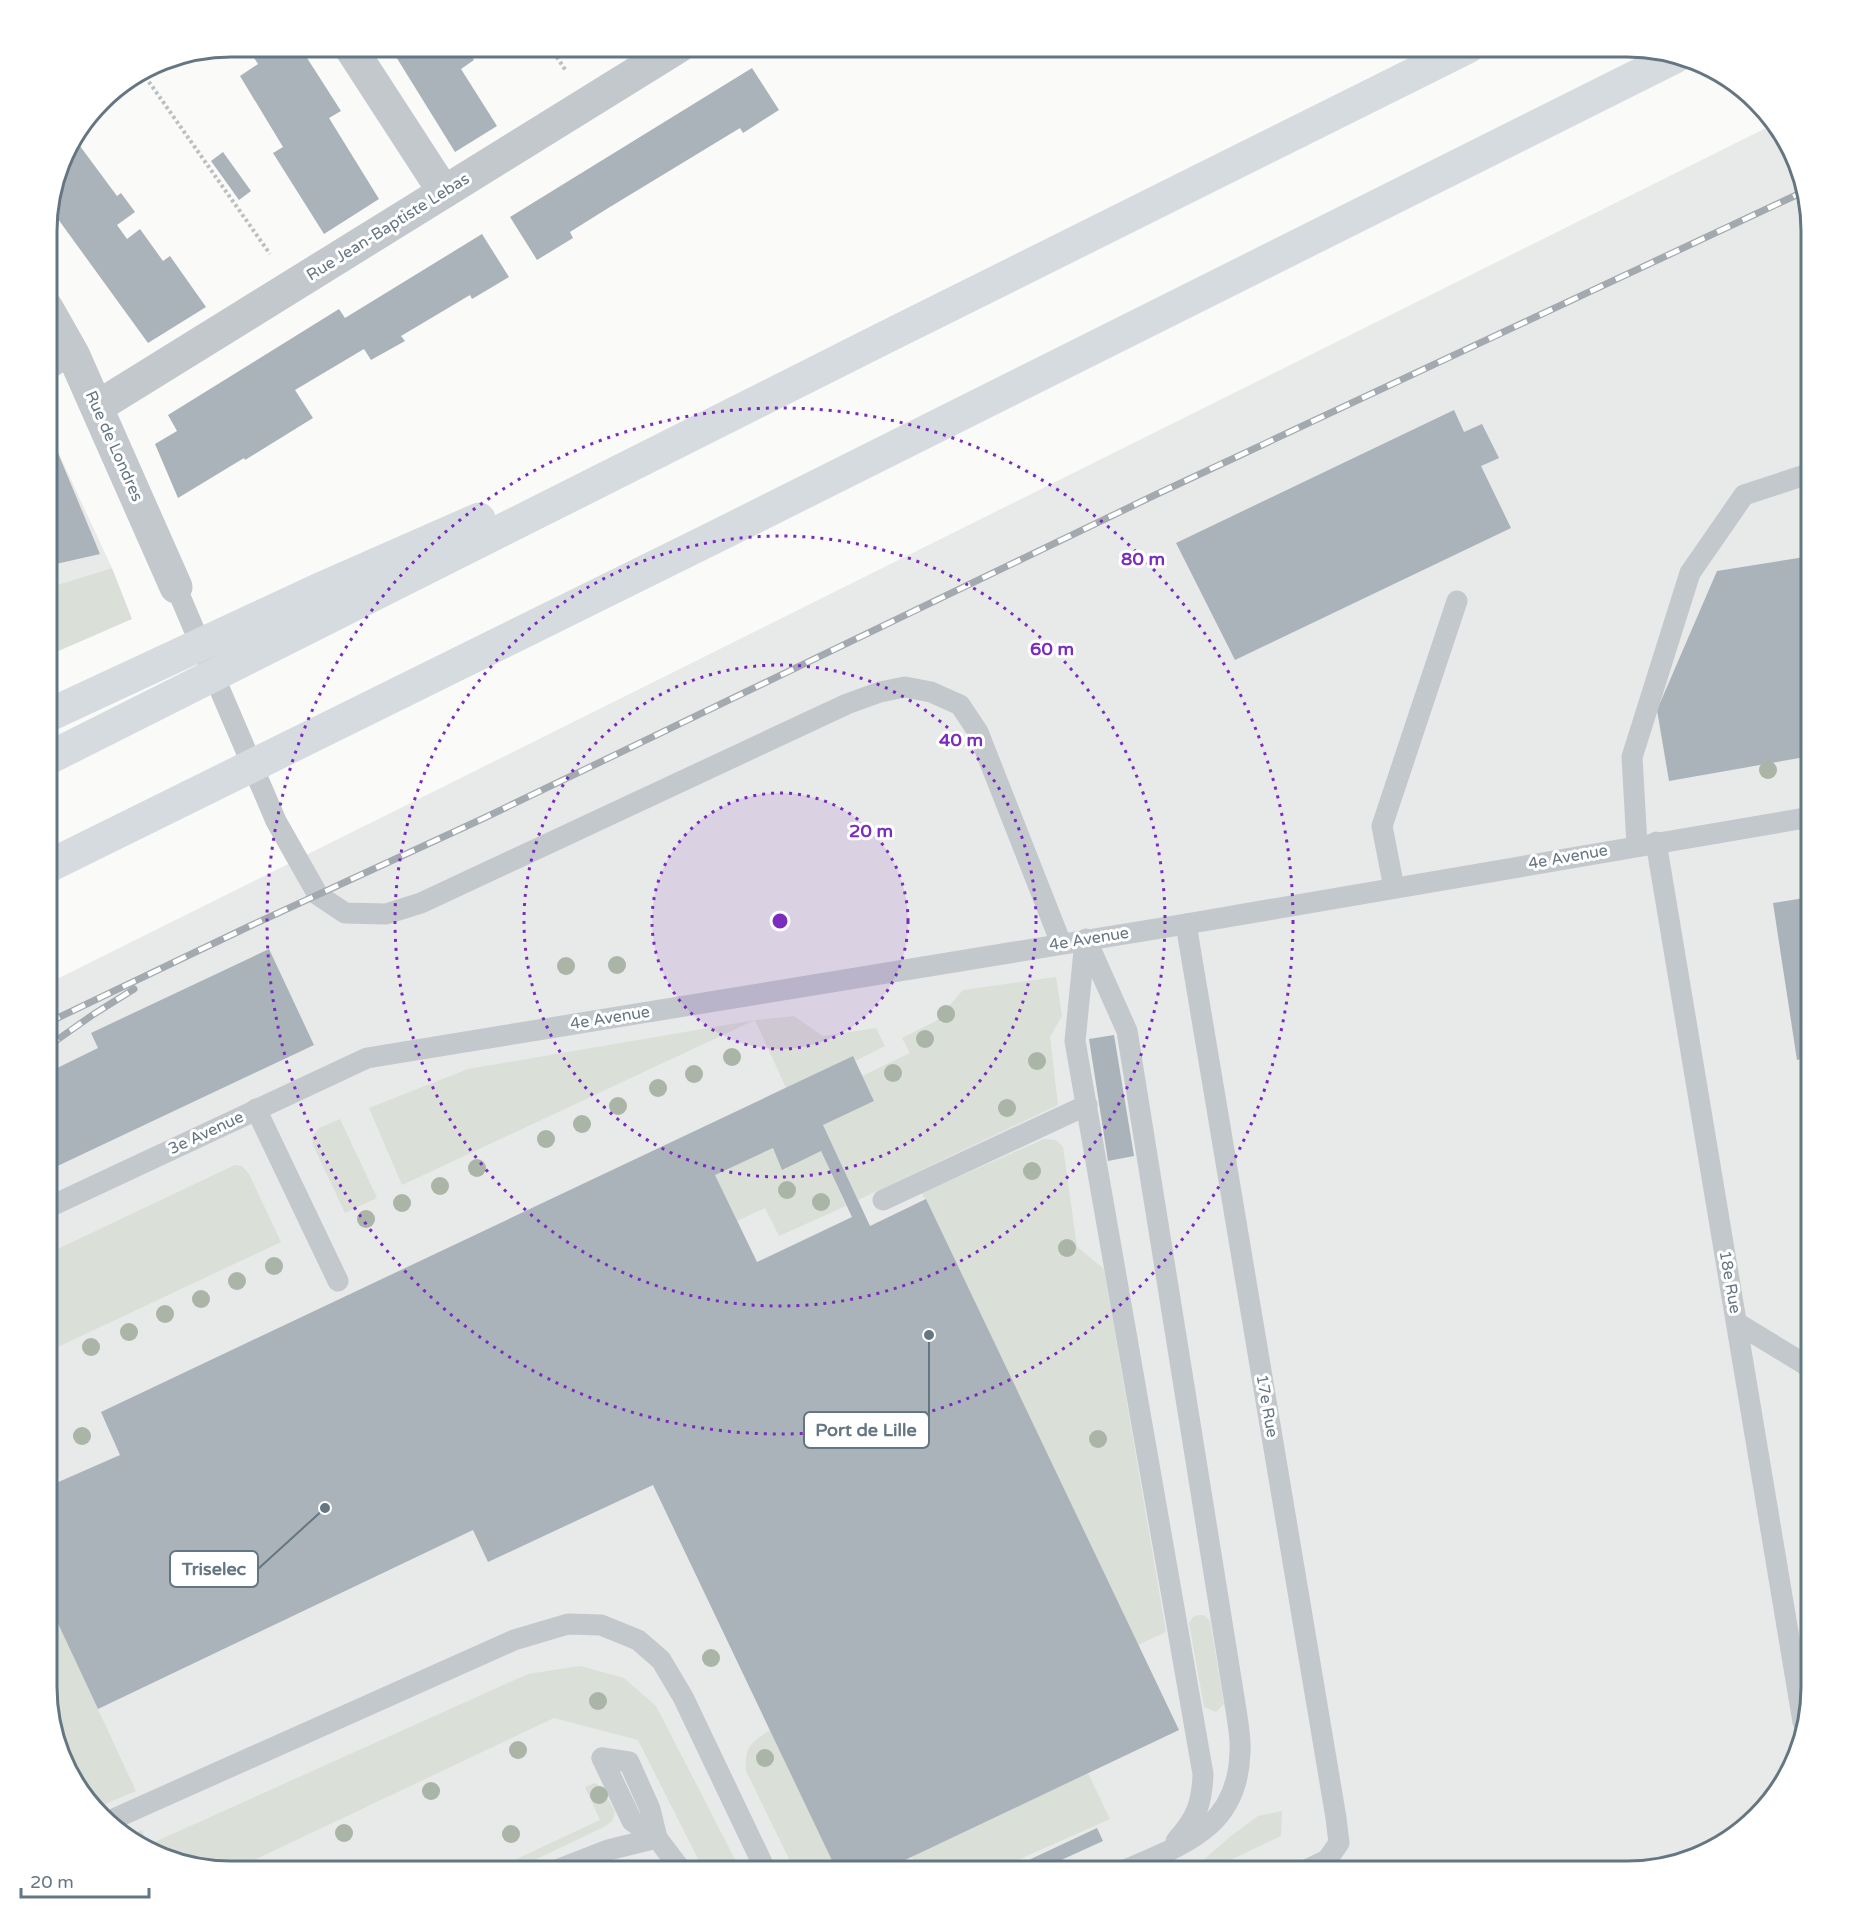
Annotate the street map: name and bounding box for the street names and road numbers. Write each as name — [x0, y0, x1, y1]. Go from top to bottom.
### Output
street label: Rue Jean-Baptiste Lebas — [303, 169, 473, 285]
street label: Rue de Londres — [81, 388, 147, 504]
street label: 4e Avenue — [1527, 840, 1609, 874]
street label: 4e Avenue — [1048, 923, 1130, 955]
street label: 4e Avenue — [569, 1002, 651, 1034]
street label: 3e Avenue — [165, 1107, 247, 1159]
street label: 18e Rue — [1715, 1249, 1745, 1315]
street label: 17e Rue — [1252, 1373, 1282, 1439]

